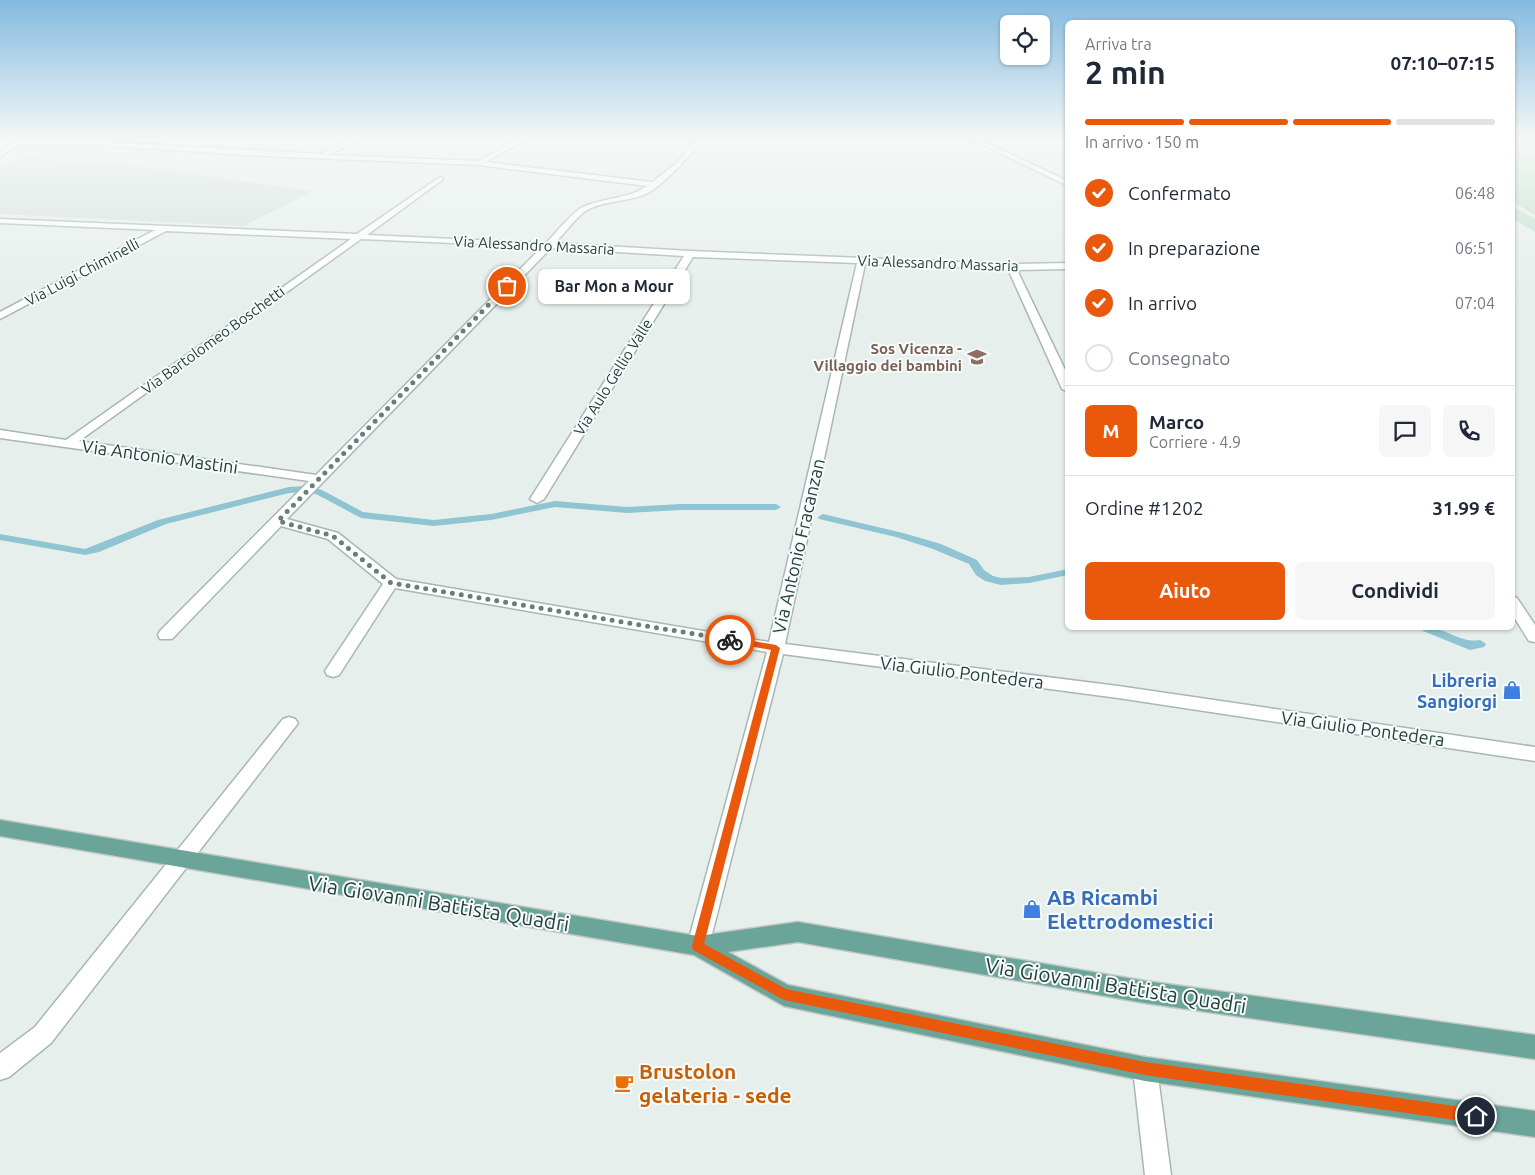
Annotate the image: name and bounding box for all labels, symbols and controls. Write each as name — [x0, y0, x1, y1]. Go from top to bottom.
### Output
map controls — [1000, 15, 1050, 65]
button: locate — [1000, 15, 1050, 65]
text: Arriva tra — [1085, 35, 1152, 53]
text: 07:10–07:15 — [1390, 52, 1495, 74]
text: 2 min — [1085, 54, 1166, 90]
text: In arrivo · 150 m — [1085, 133, 1199, 151]
icon: check — [1085, 179, 1113, 207]
text: Confermato — [1128, 182, 1231, 204]
text: 06:48 — [1455, 184, 1495, 202]
street label: Via Alessandro Massaria — [453, 232, 615, 258]
icon: check — [1085, 234, 1113, 262]
street label: Via Luigi Chiminelli — [22, 235, 142, 309]
text: In preparazione — [1128, 237, 1261, 259]
text: 06:51 — [1455, 239, 1495, 257]
street label: Via Alessandro Massaria — [857, 252, 1019, 274]
pin — [486, 265, 528, 307]
callout: Bar Mon a Mour — [537, 268, 690, 304]
icon: bag — [493, 272, 521, 300]
text: Bar Mon a Mour — [555, 277, 673, 295]
street label: Via Bartolomeo Boschetti — [138, 282, 288, 398]
icon: check — [1085, 289, 1113, 317]
text: In arrivo — [1128, 292, 1197, 314]
text: 07:04 — [1455, 294, 1495, 312]
street label: Via Aulo Gellio Valle — [570, 316, 656, 438]
place label: Sos Vicenza - Villaggio dei bambini — [813, 340, 962, 374]
school or university icon: Sos Vicenza - Villaggio dei bambini — [966, 346, 988, 368]
text: Consegnato — [1128, 347, 1230, 369]
button: chat — [1379, 405, 1431, 457]
button: phone — [1443, 405, 1495, 457]
text: Marco — [1149, 411, 1204, 433]
text: M — [1103, 420, 1119, 442]
text: Corriere · 4.9 — [1149, 433, 1241, 451]
street label: Via Antonio Mastini — [81, 435, 239, 477]
street label: Via Antonio Fracanzan — [768, 456, 828, 636]
text: Ordine #1202 — [1085, 497, 1204, 519]
text: 31.99 € — [1432, 497, 1495, 519]
button: Aiuto — [1085, 562, 1285, 620]
button: Condividi — [1295, 562, 1495, 620]
courier — [705, 615, 755, 665]
icon: bike — [716, 626, 744, 654]
street label: Via Giulio Pontedera — [879, 652, 1045, 692]
place label: Libreria Sangiorgi — [1417, 670, 1497, 711]
shop icon: Libreria Sangiorgi — [1501, 679, 1523, 701]
street label: Via Giulio Pontedera — [1280, 707, 1446, 749]
street label: Via Giovanni Battista Quadri — [307, 870, 571, 936]
place label: AB Ricambi Elettrodomestici — [1047, 885, 1214, 933]
shop icon: AB Ricambi Elettrodomestici — [1021, 898, 1043, 920]
street label: Via Giovanni Battista Quadri — [984, 952, 1248, 1018]
place label: Brustolon gelateria - sede — [639, 1059, 792, 1107]
cafe icon: Brustolon gelateria - sede — [613, 1072, 635, 1094]
pin — [1455, 1095, 1497, 1137]
icon: home — [1462, 1102, 1490, 1130]

